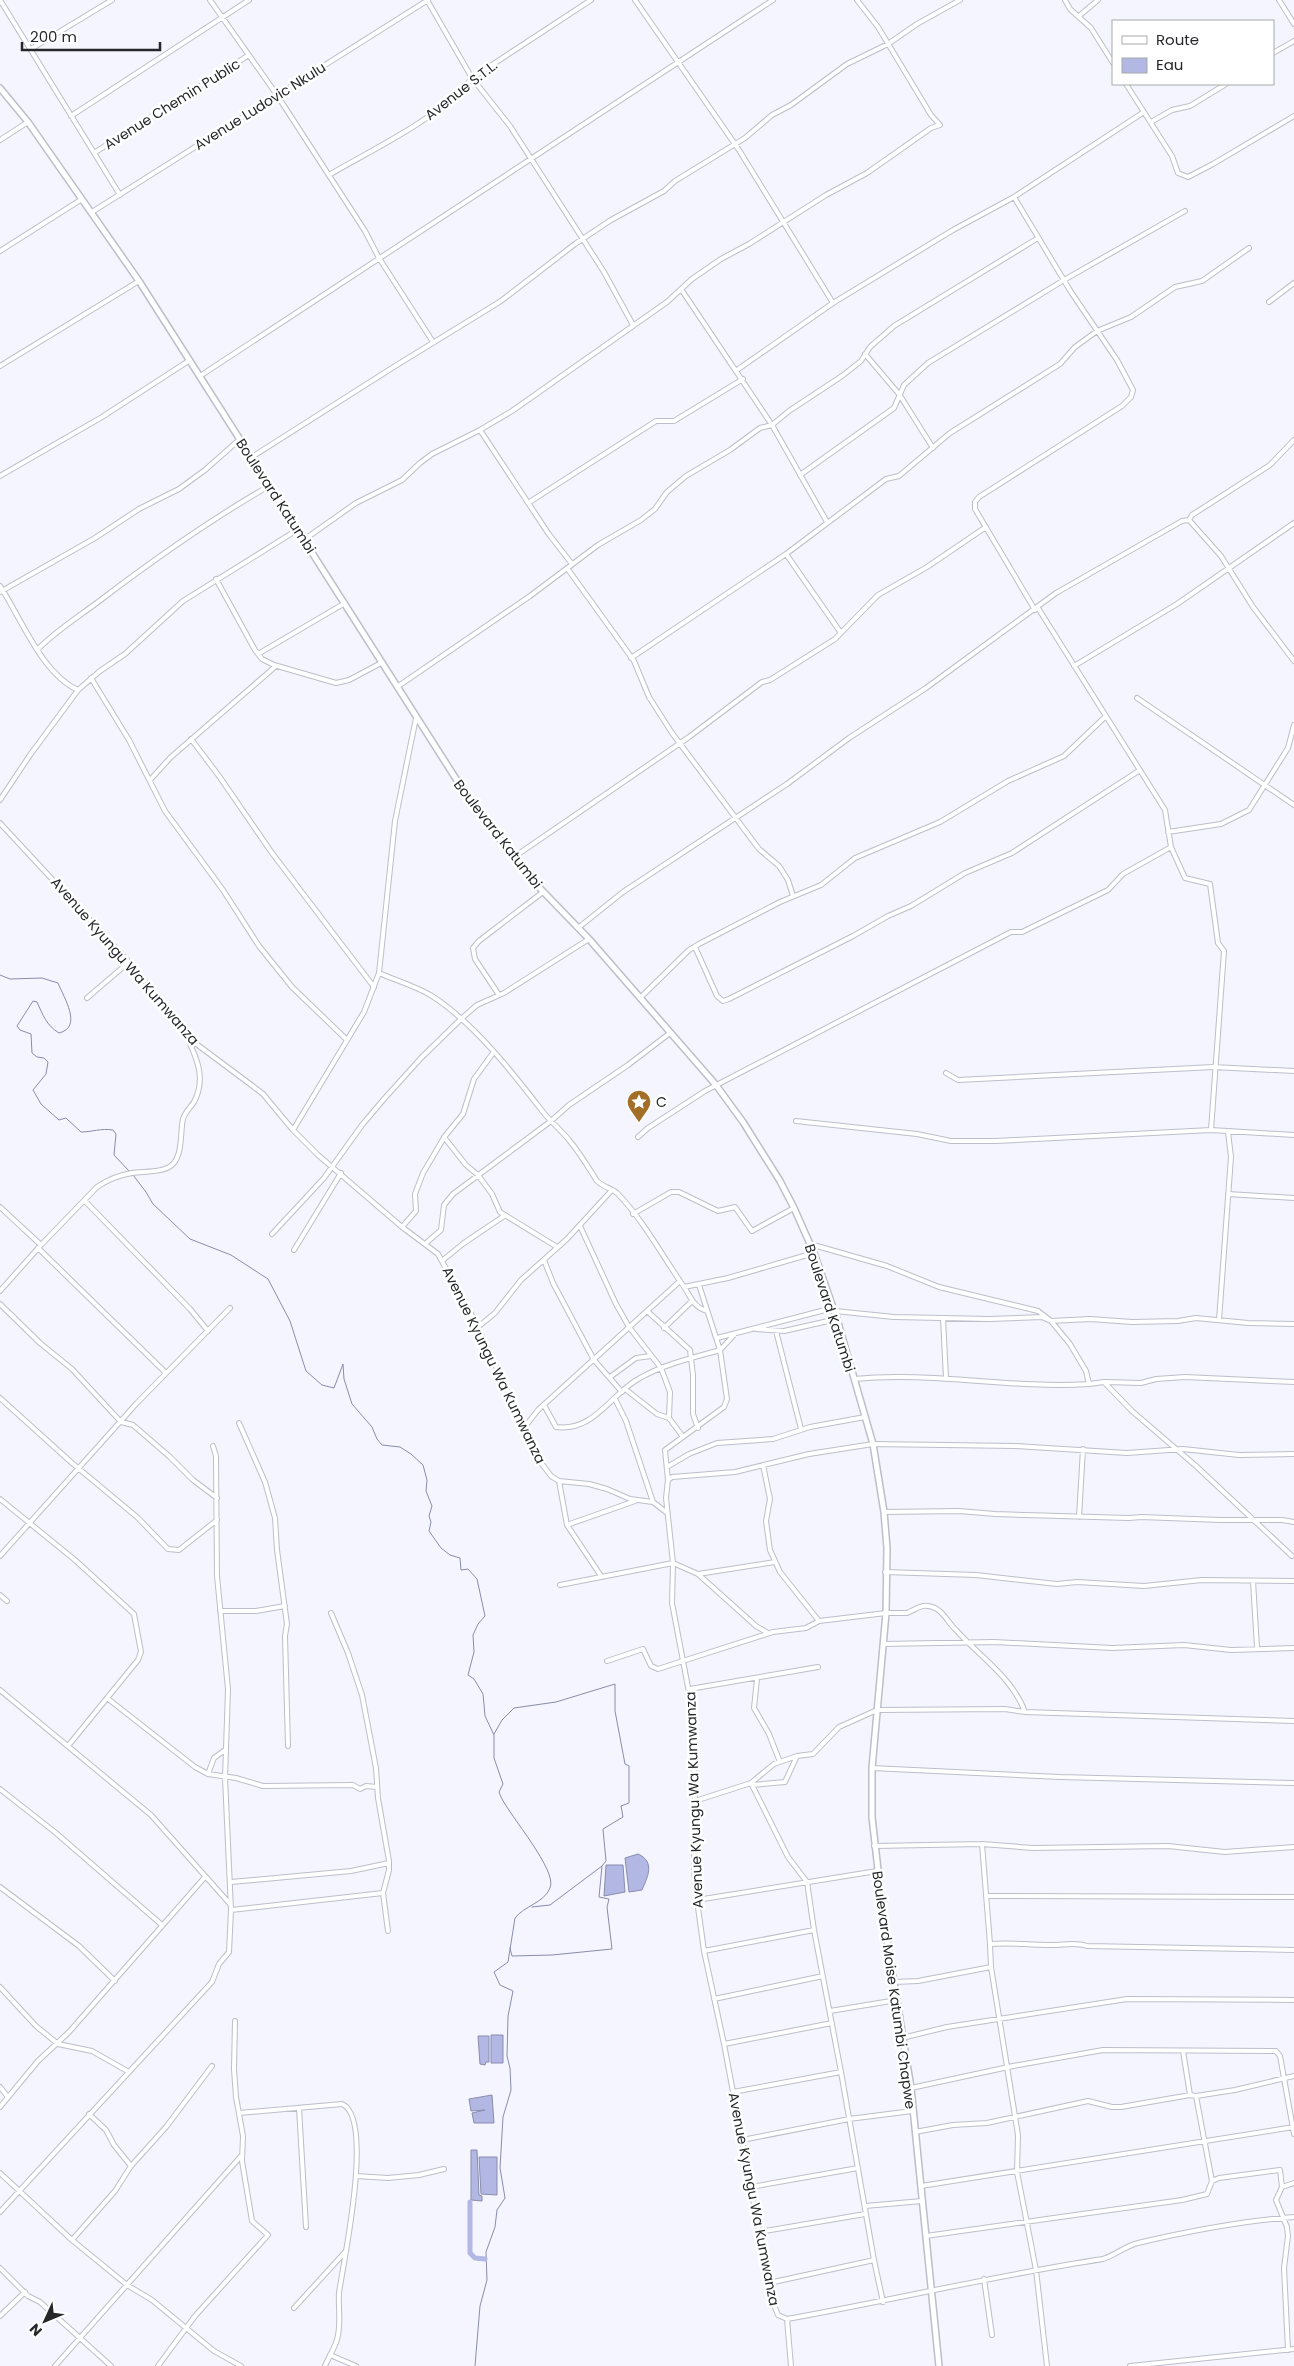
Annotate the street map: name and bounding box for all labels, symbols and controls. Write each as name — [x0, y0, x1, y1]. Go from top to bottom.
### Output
scale bar — [22, 20, 160, 52]
legend — [1112, 20, 1274, 85]
text: 200 m — [30, 26, 77, 47]
text: Route — [1156, 29, 1199, 50]
street label: Avenue Chemin Public — [100, 54, 244, 154]
text: Eau — [1156, 54, 1183, 75]
street label: Avenue S.T.L. — [421, 55, 501, 125]
street label: Avenue Ludovic Nkulu — [190, 57, 330, 155]
street label: Boulevard Katumbi — [231, 435, 321, 557]
street label: Boulevard Katumbi — [449, 775, 547, 893]
street label: Avenue Kyungu Wa Kumwanza — [46, 873, 204, 1049]
place icon: C — [626, 1089, 652, 1123]
place label: C — [656, 1092, 667, 1112]
street label: Boulevard Katumbi — [800, 1241, 860, 1375]
street label: Avenue Kyungu Wa Kumwanza — [437, 1263, 551, 1467]
street label: Avenue Kyungu Wa Kumwanza — [680, 1691, 708, 1909]
street label: Boulevard Moise Katumbi Chapwe — [867, 1870, 921, 2111]
street label: Avenue Kyungu Wa Kumwanza — [723, 2091, 785, 2307]
north arrow — [20, 2296, 70, 2346]
text: N — [25, 2319, 46, 2341]

